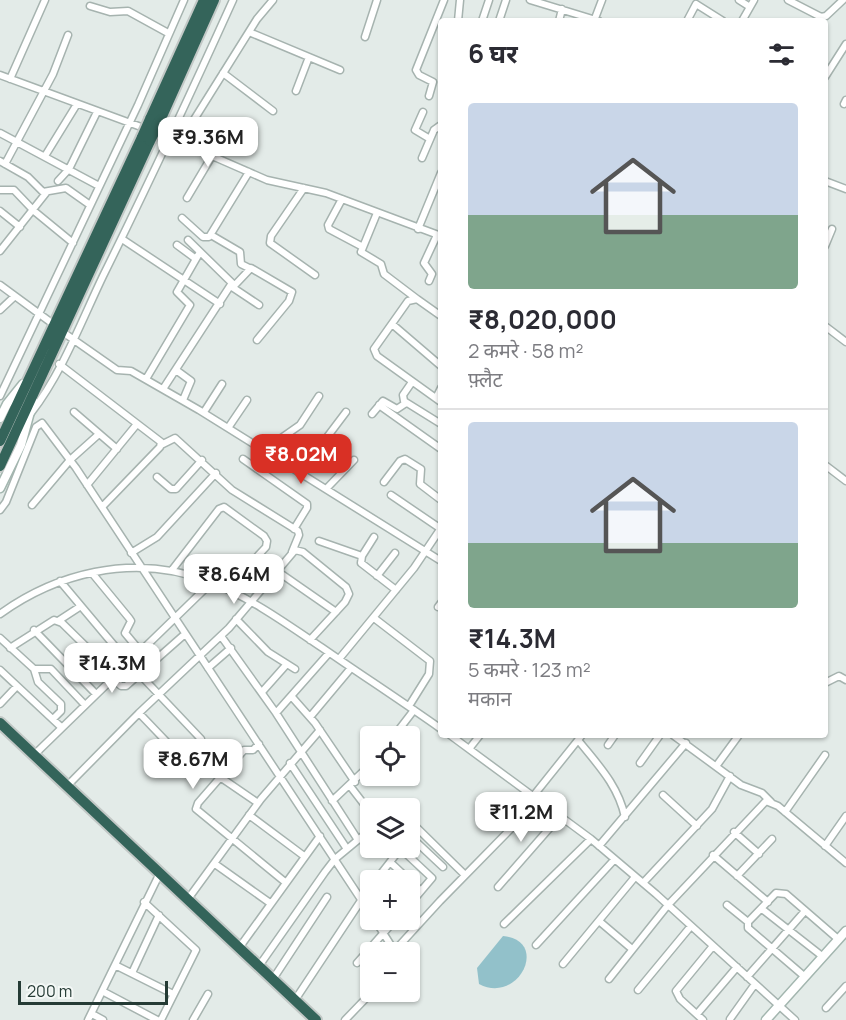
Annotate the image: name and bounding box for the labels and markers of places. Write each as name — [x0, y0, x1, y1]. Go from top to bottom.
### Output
pin: ₹9.36M — [159, 117, 257, 168]
pin: ₹8.02M — [252, 434, 350, 485]
pin: ₹8.64M — [185, 554, 283, 605]
pin: ₹14.3M — [63, 643, 161, 694]
pin: ₹8.67M — [144, 739, 242, 790]
pin: ₹11.2M — [472, 792, 570, 843]

